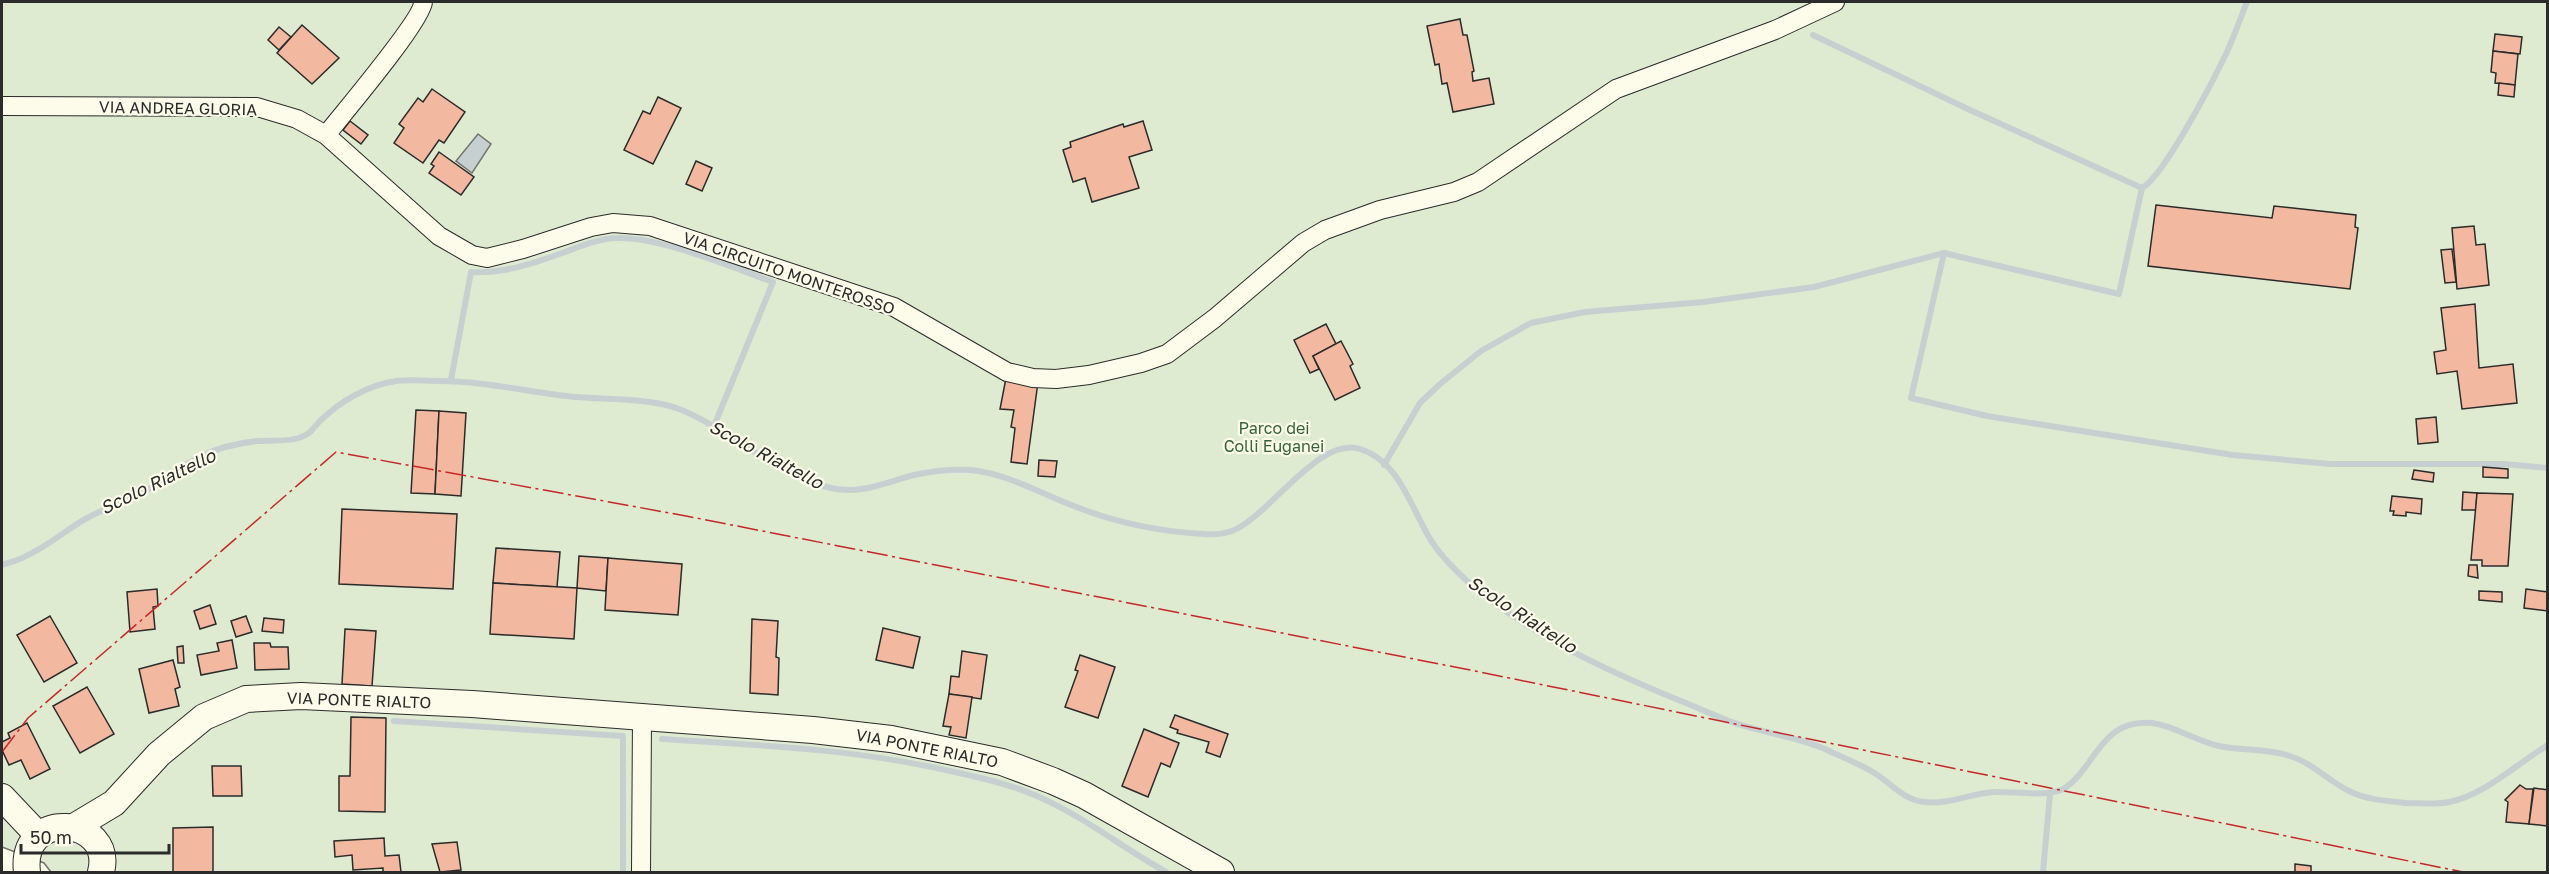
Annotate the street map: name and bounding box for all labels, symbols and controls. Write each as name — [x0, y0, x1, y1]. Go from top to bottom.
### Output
street label: VIA ANDREA GLORIA — [99, 97, 258, 119]
street label: VIA CIRCUITO MONTEROSSO — [680, 227, 898, 319]
water label: Scolo Rialtello — [706, 415, 828, 494]
park label: Parco dei Colli Euganei — [1224, 418, 1324, 456]
water label: Scolo Rialtello — [96, 443, 220, 518]
water label: Scolo Rialtello — [1464, 571, 1582, 658]
street label: VIA PONTE RIALTO — [286, 687, 432, 713]
street label: VIA PONTE RIALTO — [854, 724, 1000, 772]
scale bar — [21, 817, 170, 855]
text: 50 m — [30, 826, 72, 848]

